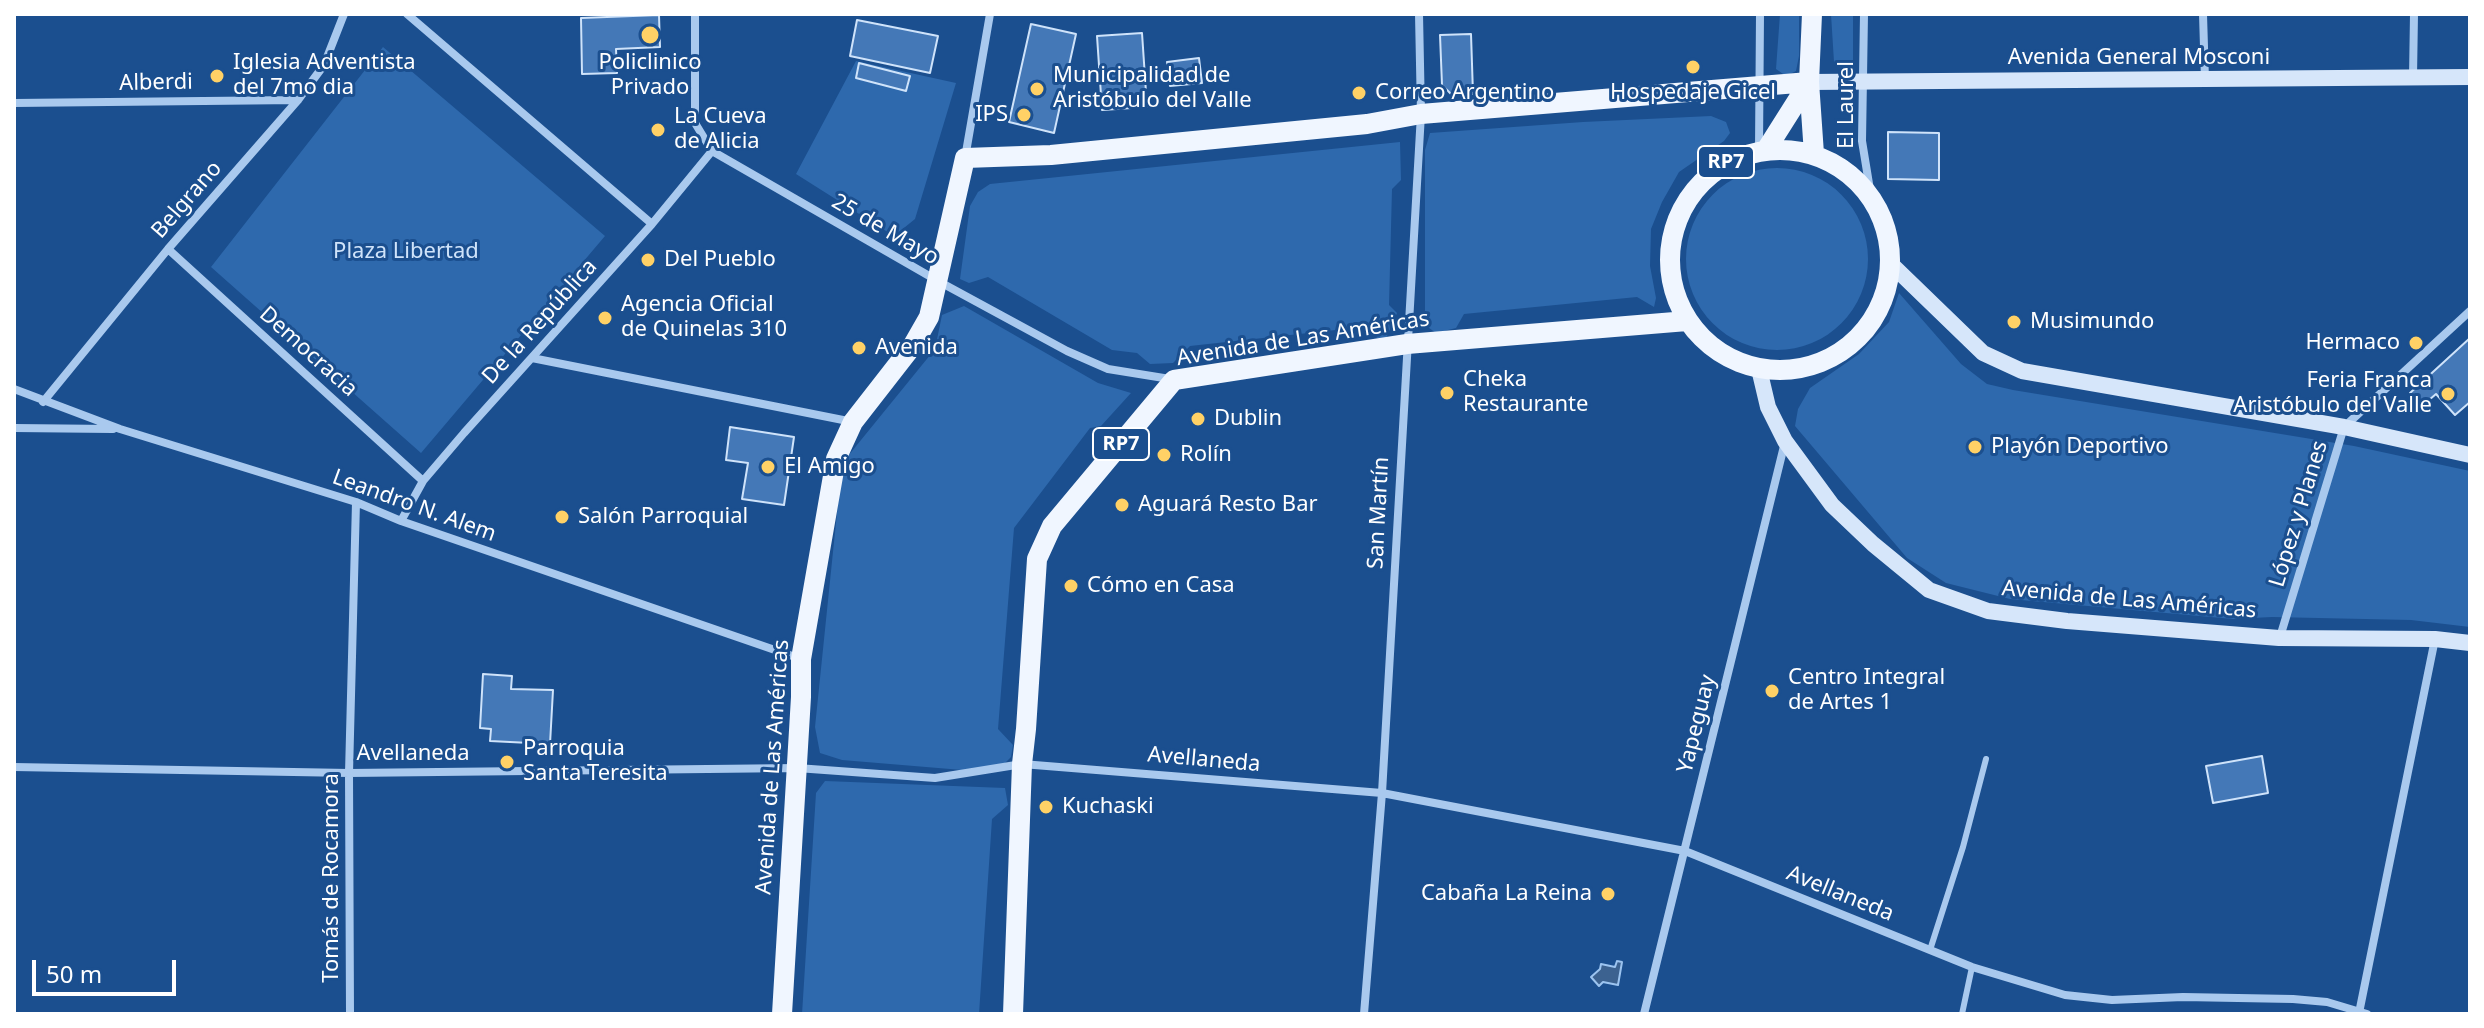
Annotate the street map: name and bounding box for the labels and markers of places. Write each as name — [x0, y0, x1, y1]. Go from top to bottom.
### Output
marker: Policlinico Privado — [639, 24, 661, 46]
place label: Iglesia Adventista del 7mo dia — [233, 50, 416, 102]
place label: Policlinico Privado — [598, 50, 702, 102]
marker: Hospedaje Gicel — [1684, 58, 1702, 76]
place label: Municipalidad de Aristóbulo del Valle — [1053, 63, 1252, 114]
marker: Iglesia Adventista del 7mo dia — [208, 67, 226, 85]
marker: Municipalidad de Aristóbulo del Valle — [1028, 80, 1046, 98]
place label: Correo Argentino — [1375, 80, 1554, 106]
place label: Hospedaje Gicel — [1610, 80, 1776, 106]
marker: Correo Argentino — [1350, 84, 1368, 102]
place label: IPS — [975, 102, 1008, 128]
place label: La Cueva de Alicia — [674, 104, 767, 156]
marker: IPS — [1015, 106, 1033, 124]
marker: La Cueva de Alicia — [649, 121, 667, 139]
place label: Del Pueblo — [664, 247, 776, 273]
marker: Del Pueblo — [639, 251, 657, 269]
place label: Agencia Oficial de Quinelas 310 — [621, 292, 787, 344]
marker: Agencia Oficial de Quinelas 310 — [596, 309, 614, 327]
place label: Musimundo — [2030, 309, 2154, 335]
marker: Musimundo — [2005, 313, 2023, 331]
place label: Hermaco — [2305, 330, 2400, 356]
marker: Hermaco — [2407, 334, 2425, 352]
place label: Avenida — [875, 335, 958, 361]
marker: Avenida — [850, 339, 868, 357]
place label: Cheka Restaurante — [1463, 367, 1588, 418]
place label: Feria Franca Aristóbulo del Valle — [2233, 368, 2432, 420]
marker: Cheka Restaurante — [1438, 384, 1456, 402]
marker: Feria Franca Aristóbulo del Valle — [2439, 385, 2457, 403]
place label: Dublin — [1214, 406, 1282, 432]
marker: Dublin — [1189, 410, 1207, 428]
place label: Playón Deportivo — [1991, 434, 2169, 460]
marker: Playón Deportivo — [1966, 438, 1984, 456]
place label: Rolín — [1180, 442, 1232, 468]
marker: Rolín — [1155, 446, 1173, 464]
place label: El Amigo — [784, 454, 875, 480]
marker: El Amigo — [759, 458, 777, 476]
place label: Aguará Resto Bar — [1138, 492, 1318, 518]
marker: Aguará Resto Bar — [1113, 496, 1131, 514]
place label: Salón Parroquial — [578, 504, 748, 530]
marker: Salón Parroquial — [553, 508, 571, 526]
place label: Cómo en Casa — [1087, 573, 1235, 599]
marker: Cómo en Casa — [1062, 577, 1080, 595]
place label: Centro Integral de Artes 1 — [1788, 665, 1945, 716]
marker: Centro Integral de Artes 1 — [1763, 682, 1781, 700]
place label: Parroquia Santa Teresita — [523, 736, 668, 788]
marker: Parroquia Santa Teresita — [498, 753, 516, 771]
place label: Kuchaski — [1062, 794, 1154, 820]
marker: Kuchaski — [1037, 798, 1055, 816]
place label: Cabaña La Reina — [1421, 881, 1592, 907]
marker: Cabaña La Reina — [1599, 885, 1617, 903]

